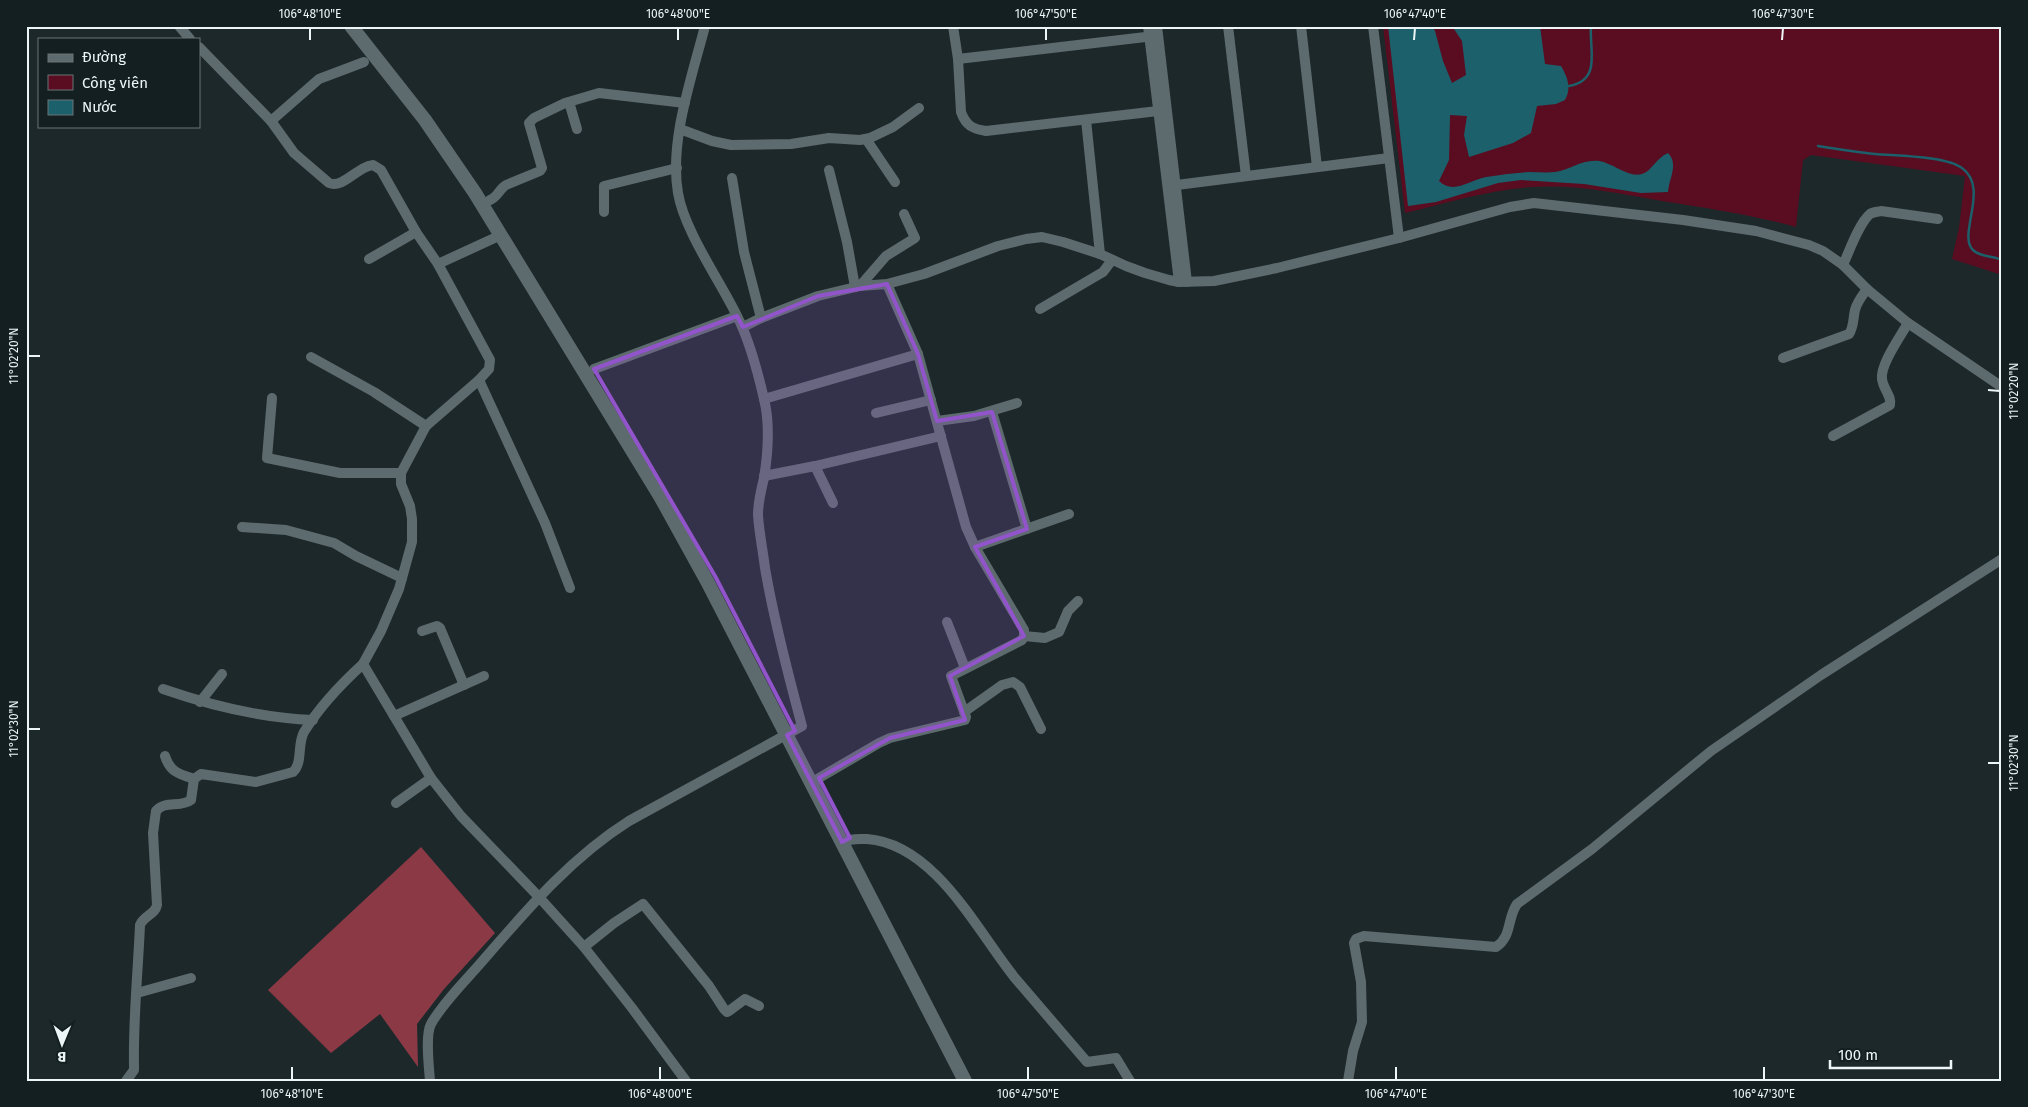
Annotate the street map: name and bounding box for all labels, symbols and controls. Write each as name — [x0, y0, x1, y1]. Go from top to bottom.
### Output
text: 106°48'10"E — [279, 7, 341, 21]
text: 106°48'00"E — [646, 7, 710, 21]
text: 106°47'50"E — [1015, 7, 1077, 21]
text: 106°47'40"E — [1384, 7, 1446, 21]
text: 106°47'30"E — [1752, 7, 1814, 21]
legend — [38, 38, 200, 128]
text: Đường — [82, 48, 126, 66]
text: Công viên — [82, 74, 148, 92]
text: Nước — [82, 98, 117, 116]
text: 11°02'20"N — [7, 327, 21, 385]
text: 11°02'20"N — [2007, 362, 2021, 420]
text: 11°02'30"N — [7, 700, 21, 758]
text: 11°02'30"N — [2007, 734, 2021, 792]
north arrow — [38, 1020, 88, 1070]
scale bar — [1830, 1037, 1952, 1069]
text: 100 m — [1838, 1046, 1878, 1064]
text: B — [57, 1048, 66, 1065]
text: 106°48'10"E — [261, 1087, 323, 1101]
text: 106°48'00"E — [628, 1087, 692, 1101]
text: 106°47'50"E — [997, 1087, 1059, 1101]
text: 106°47'40"E — [1365, 1087, 1427, 1101]
text: 106°47'30"E — [1733, 1087, 1795, 1101]

